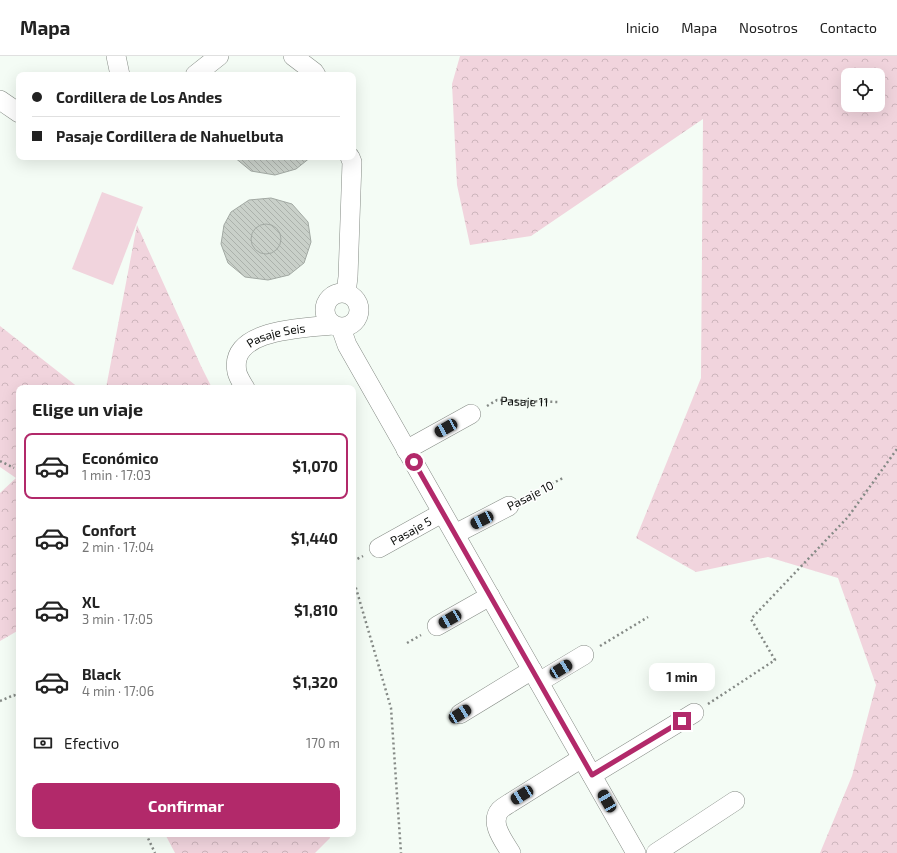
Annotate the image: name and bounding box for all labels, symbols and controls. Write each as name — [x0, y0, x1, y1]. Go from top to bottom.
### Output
text: Mapa — [20, 16, 70, 39]
text: Inicio — [626, 19, 659, 36]
text: Mapa — [681, 19, 717, 36]
text: Nosotros — [739, 19, 798, 36]
text: Contacto — [820, 19, 877, 36]
map controls — [841, 68, 885, 112]
button: locate — [841, 68, 885, 112]
text: Cordillera de Los Andes — [56, 88, 222, 106]
text: Pasaje Cordillera de Nahuelbuta — [56, 127, 284, 145]
street label: Pasaje Seis — [244, 320, 306, 350]
street label: Pasaje 11 — [500, 393, 549, 409]
text: Elige un viaje — [32, 398, 143, 420]
car — [433, 417, 459, 439]
icon: car — [34, 448, 70, 484]
text: Económico — [82, 449, 159, 467]
route start — [405, 453, 423, 471]
text: $1,070 — [292, 457, 338, 475]
text: 1 min · 17:03 — [82, 467, 151, 483]
street label: Pasaje 10 — [504, 477, 556, 514]
car — [469, 509, 495, 531]
street label: Pasaje 5 — [387, 513, 434, 548]
icon: car — [34, 520, 70, 556]
text: Confort — [82, 521, 136, 539]
text: $1,440 — [291, 529, 338, 547]
text: 2 min · 17:04 — [82, 539, 154, 555]
icon: car — [34, 592, 70, 628]
text: XL — [82, 593, 100, 611]
text: $1,810 — [294, 601, 338, 619]
car — [437, 608, 463, 630]
text: 3 min · 17:05 — [82, 611, 153, 627]
car — [548, 658, 574, 680]
callout: 1 min — [649, 663, 715, 691]
icon: car — [34, 664, 70, 700]
text: Black — [82, 665, 121, 683]
text: 1 min — [666, 669, 698, 685]
text: $1,320 — [293, 673, 338, 691]
text: 4 min · 17:06 — [82, 683, 154, 699]
car — [447, 703, 473, 725]
route end — [673, 712, 691, 730]
icon: cash — [32, 732, 54, 754]
text: Efectivo — [64, 734, 119, 752]
text: 170 m — [306, 735, 340, 751]
button: Confirmar — [32, 783, 340, 829]
car — [509, 784, 535, 806]
car — [596, 788, 618, 814]

